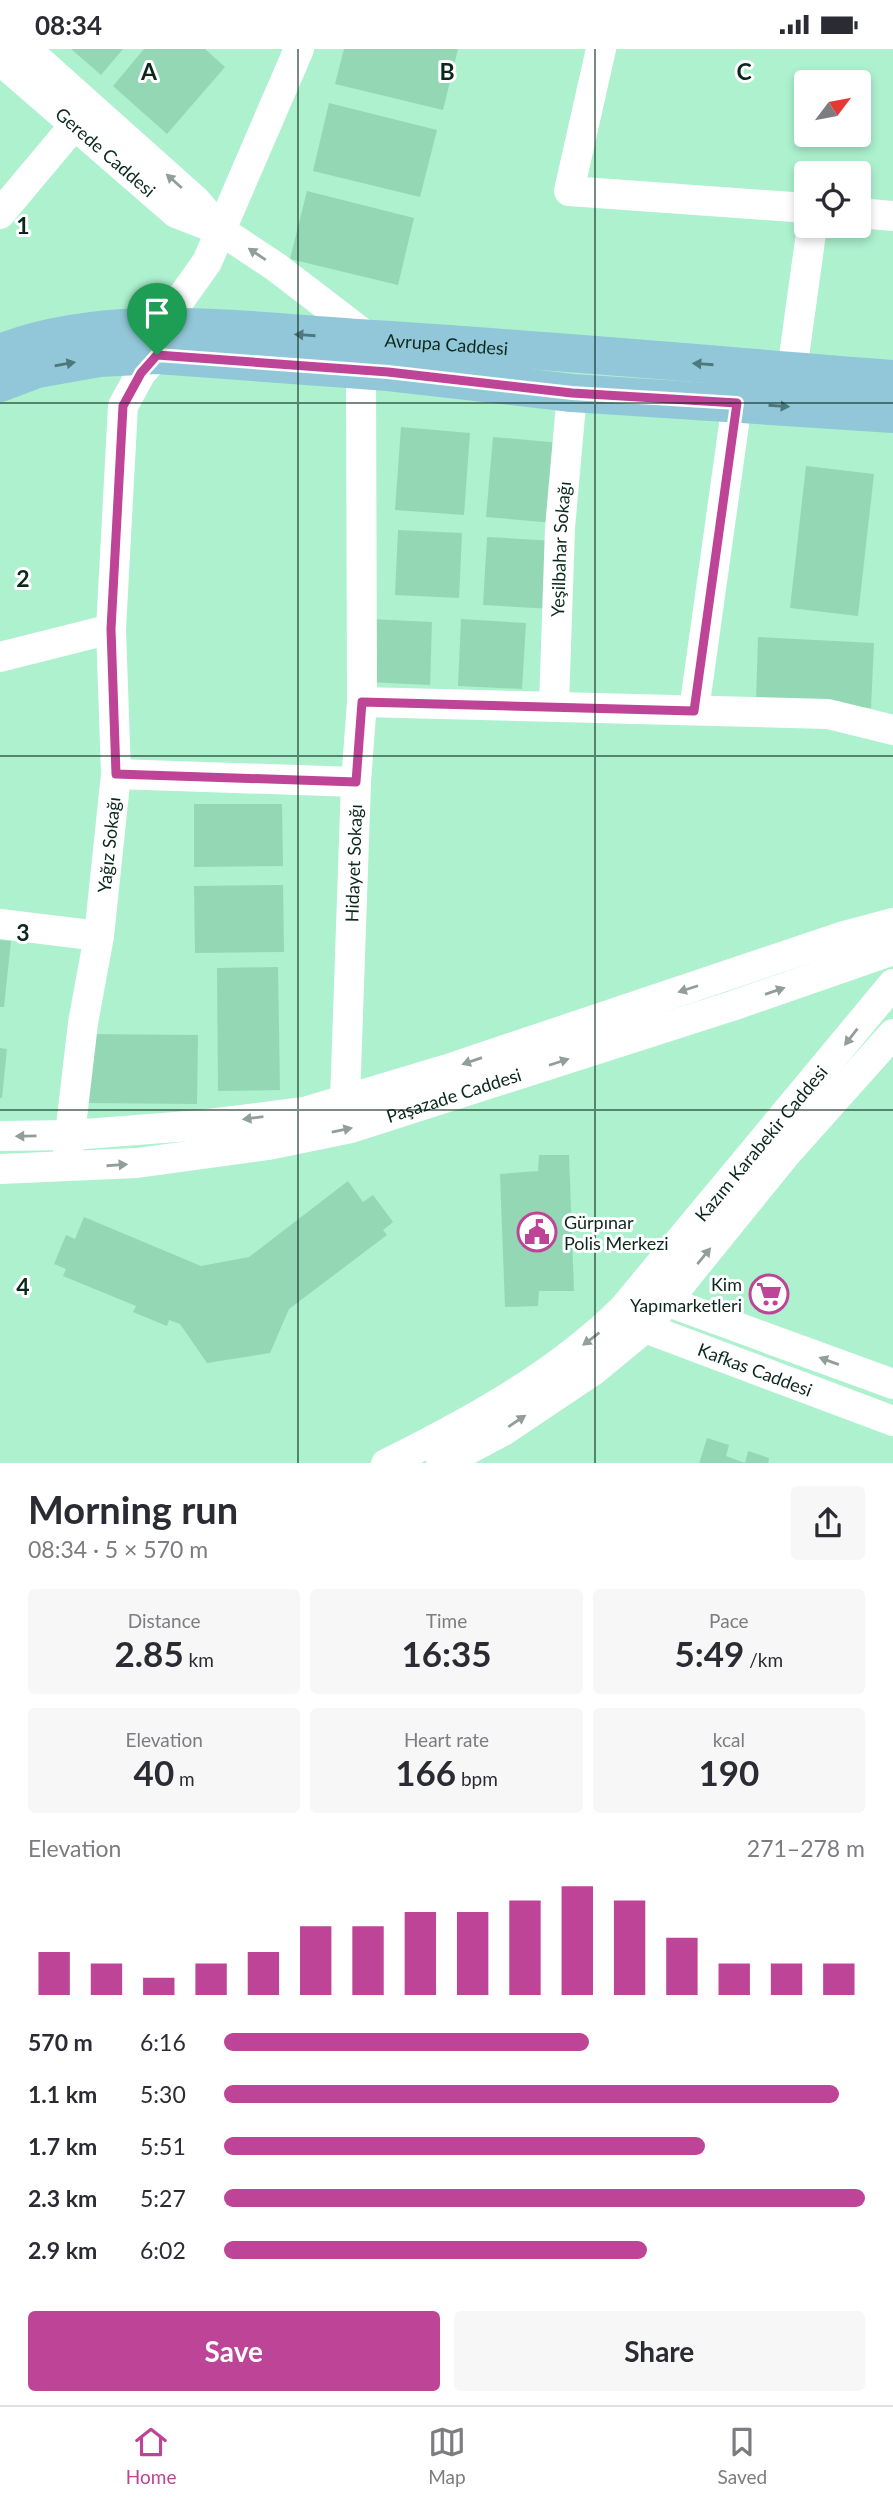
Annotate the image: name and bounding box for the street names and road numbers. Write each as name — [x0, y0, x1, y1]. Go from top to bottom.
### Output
street label: Gerede Caddesi — [51, 102, 160, 201]
street label: Avrupa Caddesi — [384, 329, 509, 359]
street label: Yeşilbahar Sokağı — [546, 480, 575, 617]
street label: Yağız Sokağı — [93, 796, 125, 894]
street label: Hidayet Sokağı — [340, 804, 366, 923]
street label: Kazım Karabekir Caddesi — [690, 1061, 832, 1225]
street label: Paşazade Caddesi — [384, 1063, 524, 1127]
street label: Kafkas Caddesi — [695, 1338, 815, 1401]

